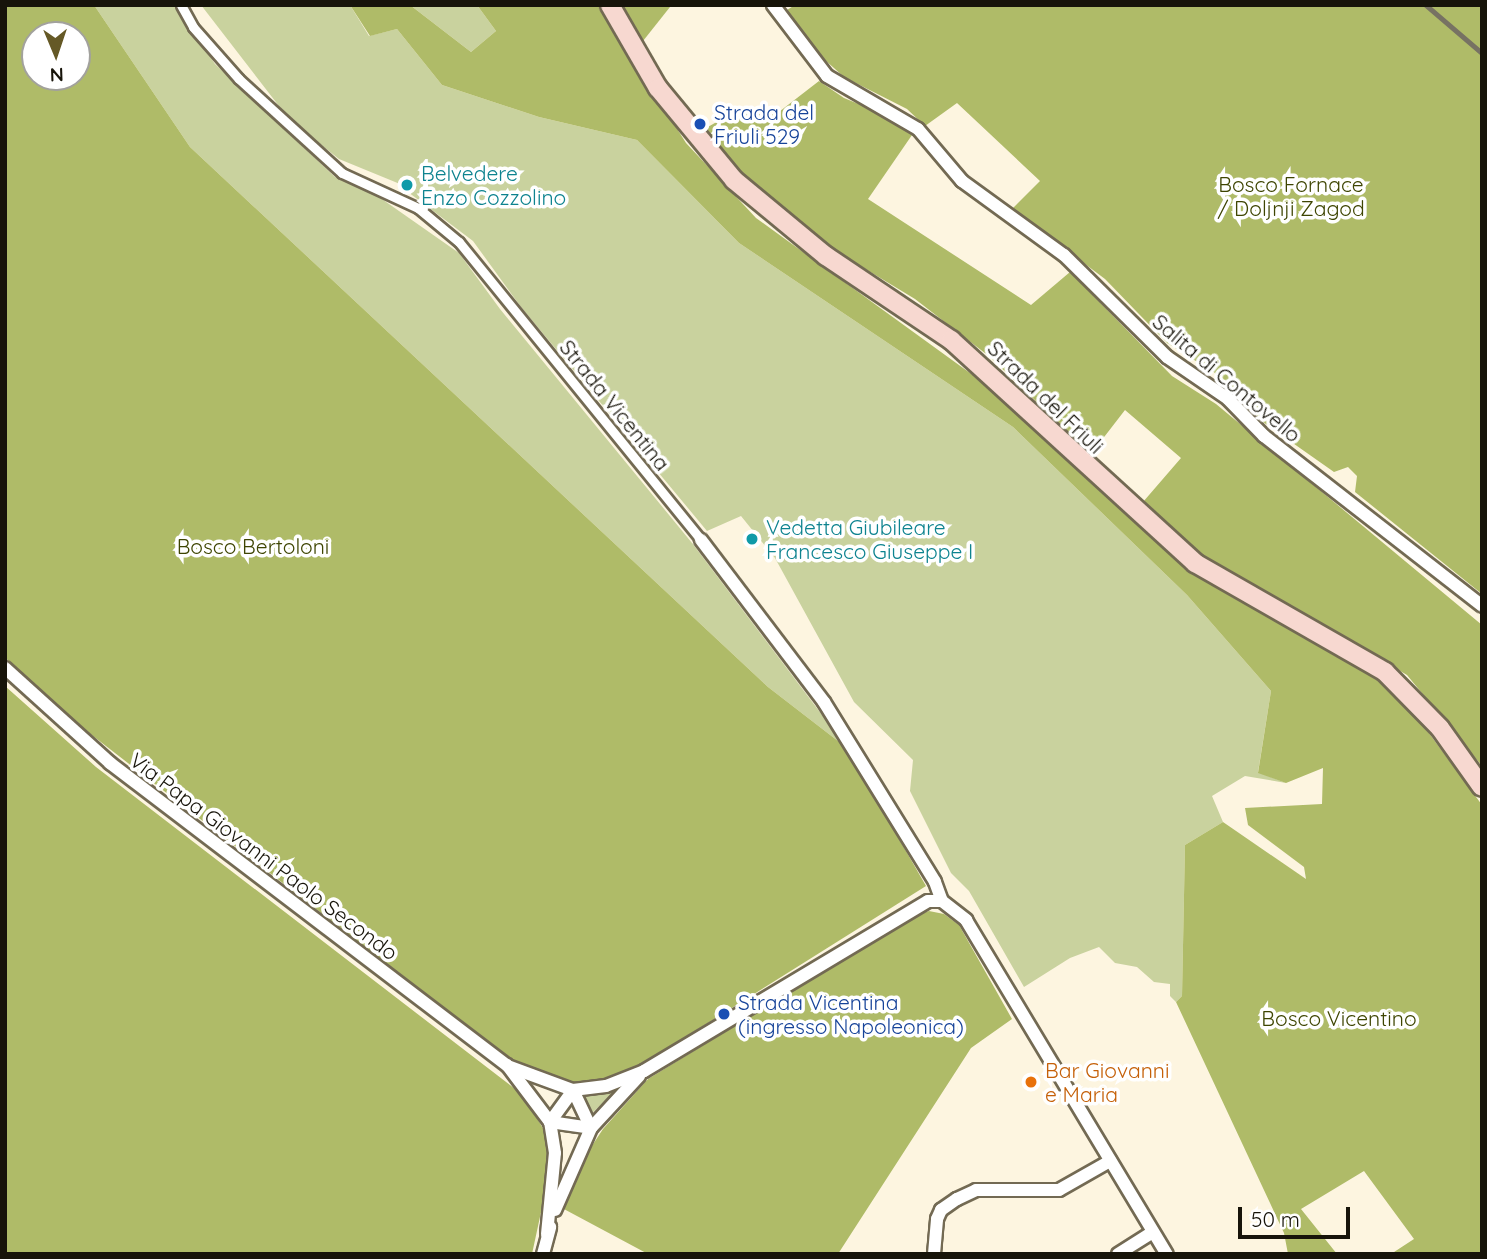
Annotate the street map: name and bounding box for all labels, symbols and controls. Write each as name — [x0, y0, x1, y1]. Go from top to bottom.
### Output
north arrow — [21, 21, 91, 91]
text: N — [49, 63, 64, 87]
place label: Strada del Friuli 529 — [714, 99, 814, 149]
marker: Strada del Friuli 529 — [692, 116, 708, 132]
place label: Belvedere Enzo Cozzolino — [421, 160, 566, 210]
park label: Bosco Fornace / Doljnji Zagod — [1217, 171, 1365, 221]
marker: Belvedere Enzo Cozzolino — [399, 177, 415, 193]
street label: Salita di Contovello — [1148, 309, 1306, 447]
street label: Strada Vicentina — [555, 335, 675, 475]
street label: Strada del Friuli — [983, 335, 1109, 459]
place label: Vedetta Giubileare Francesco Giuseppe I — [766, 514, 973, 564]
marker: Vedetta Giubileare Francesco Giuseppe I — [744, 531, 760, 547]
park label: Bosco Bertoloni — [177, 533, 329, 559]
street label: Via Papa Giovanni Paolo Secondo — [125, 747, 403, 965]
place label: Strada Vicentina (ingresso Napoleonica) — [738, 989, 964, 1039]
park label: Bosco Vicentino — [1261, 1005, 1417, 1031]
marker: Strada Vicentina (ingresso Napoleonica) — [716, 1006, 732, 1022]
place label: Bar Giovanni e Maria — [1045, 1057, 1169, 1107]
marker: Bar Giovanni e Maria — [1023, 1074, 1039, 1090]
scale bar — [1242, 1192, 1354, 1236]
text: 50 m — [1251, 1206, 1300, 1232]

